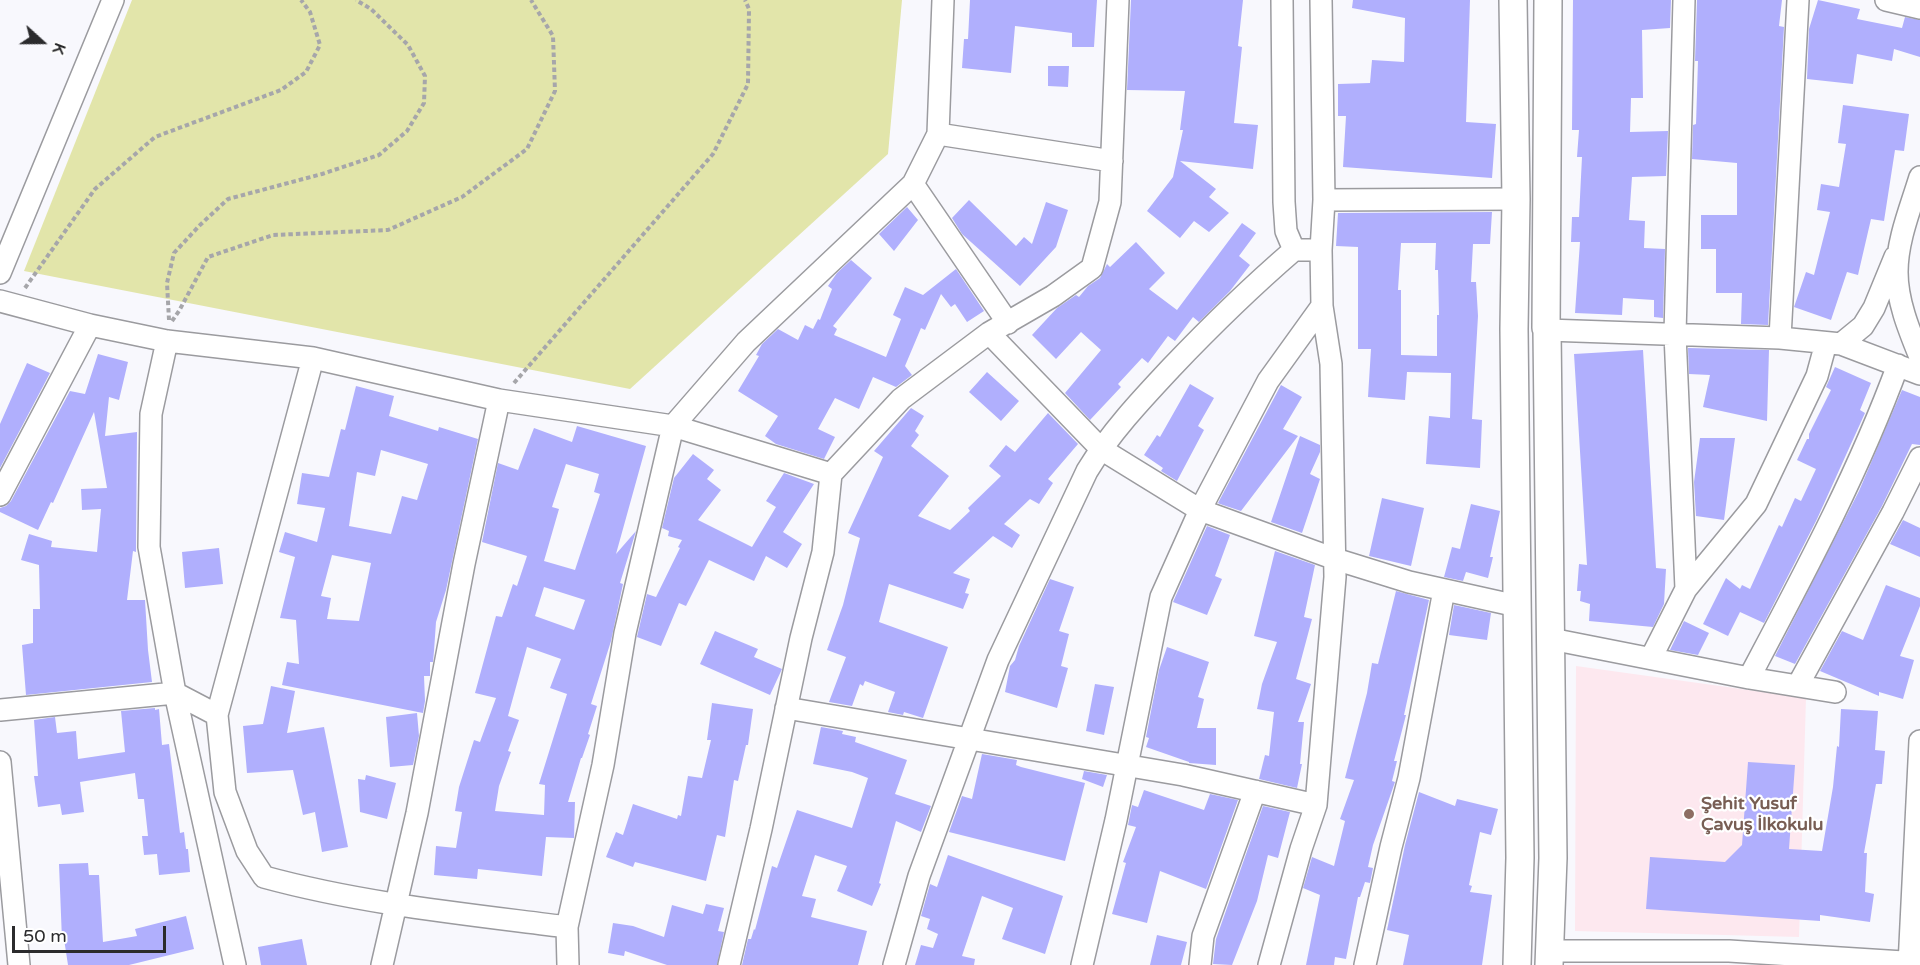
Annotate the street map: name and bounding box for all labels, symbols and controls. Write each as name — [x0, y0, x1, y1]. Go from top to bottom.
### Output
north arrow — [12, 12, 72, 72]
text: K — [48, 40, 70, 57]
place label: Şehit Yusuf Çavuş İlkokulu — [1701, 793, 1824, 836]
marker: Şehit Yusuf Çavuş İlkokulu — [1682, 807, 1696, 821]
scale bar — [15, 914, 170, 952]
text: 50 m — [23, 925, 67, 947]

